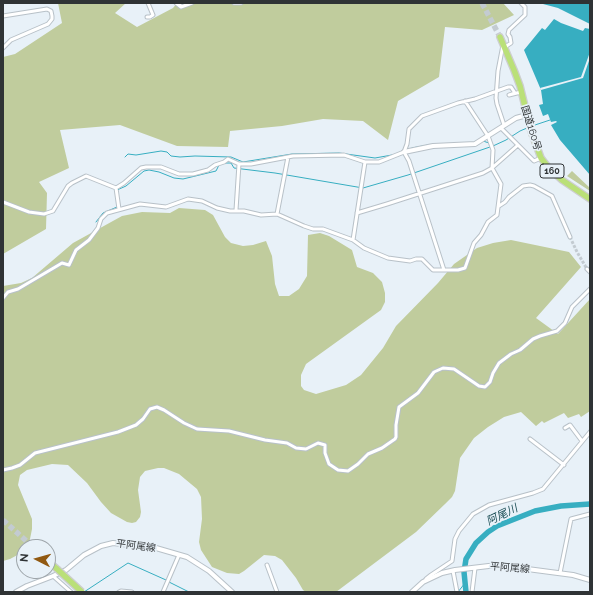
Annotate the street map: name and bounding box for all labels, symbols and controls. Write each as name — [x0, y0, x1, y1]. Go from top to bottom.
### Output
street label: 国道160号 — [518, 104, 544, 152]
road number: 160 — [540, 164, 564, 178]
water label: 阿尾川 — [484, 502, 520, 528]
street label: 平阿尾線 — [115, 538, 157, 554]
north arrow — [16, 539, 56, 579]
text: N — [18, 553, 31, 563]
street label: 平阿尾線 — [490, 561, 530, 575]

